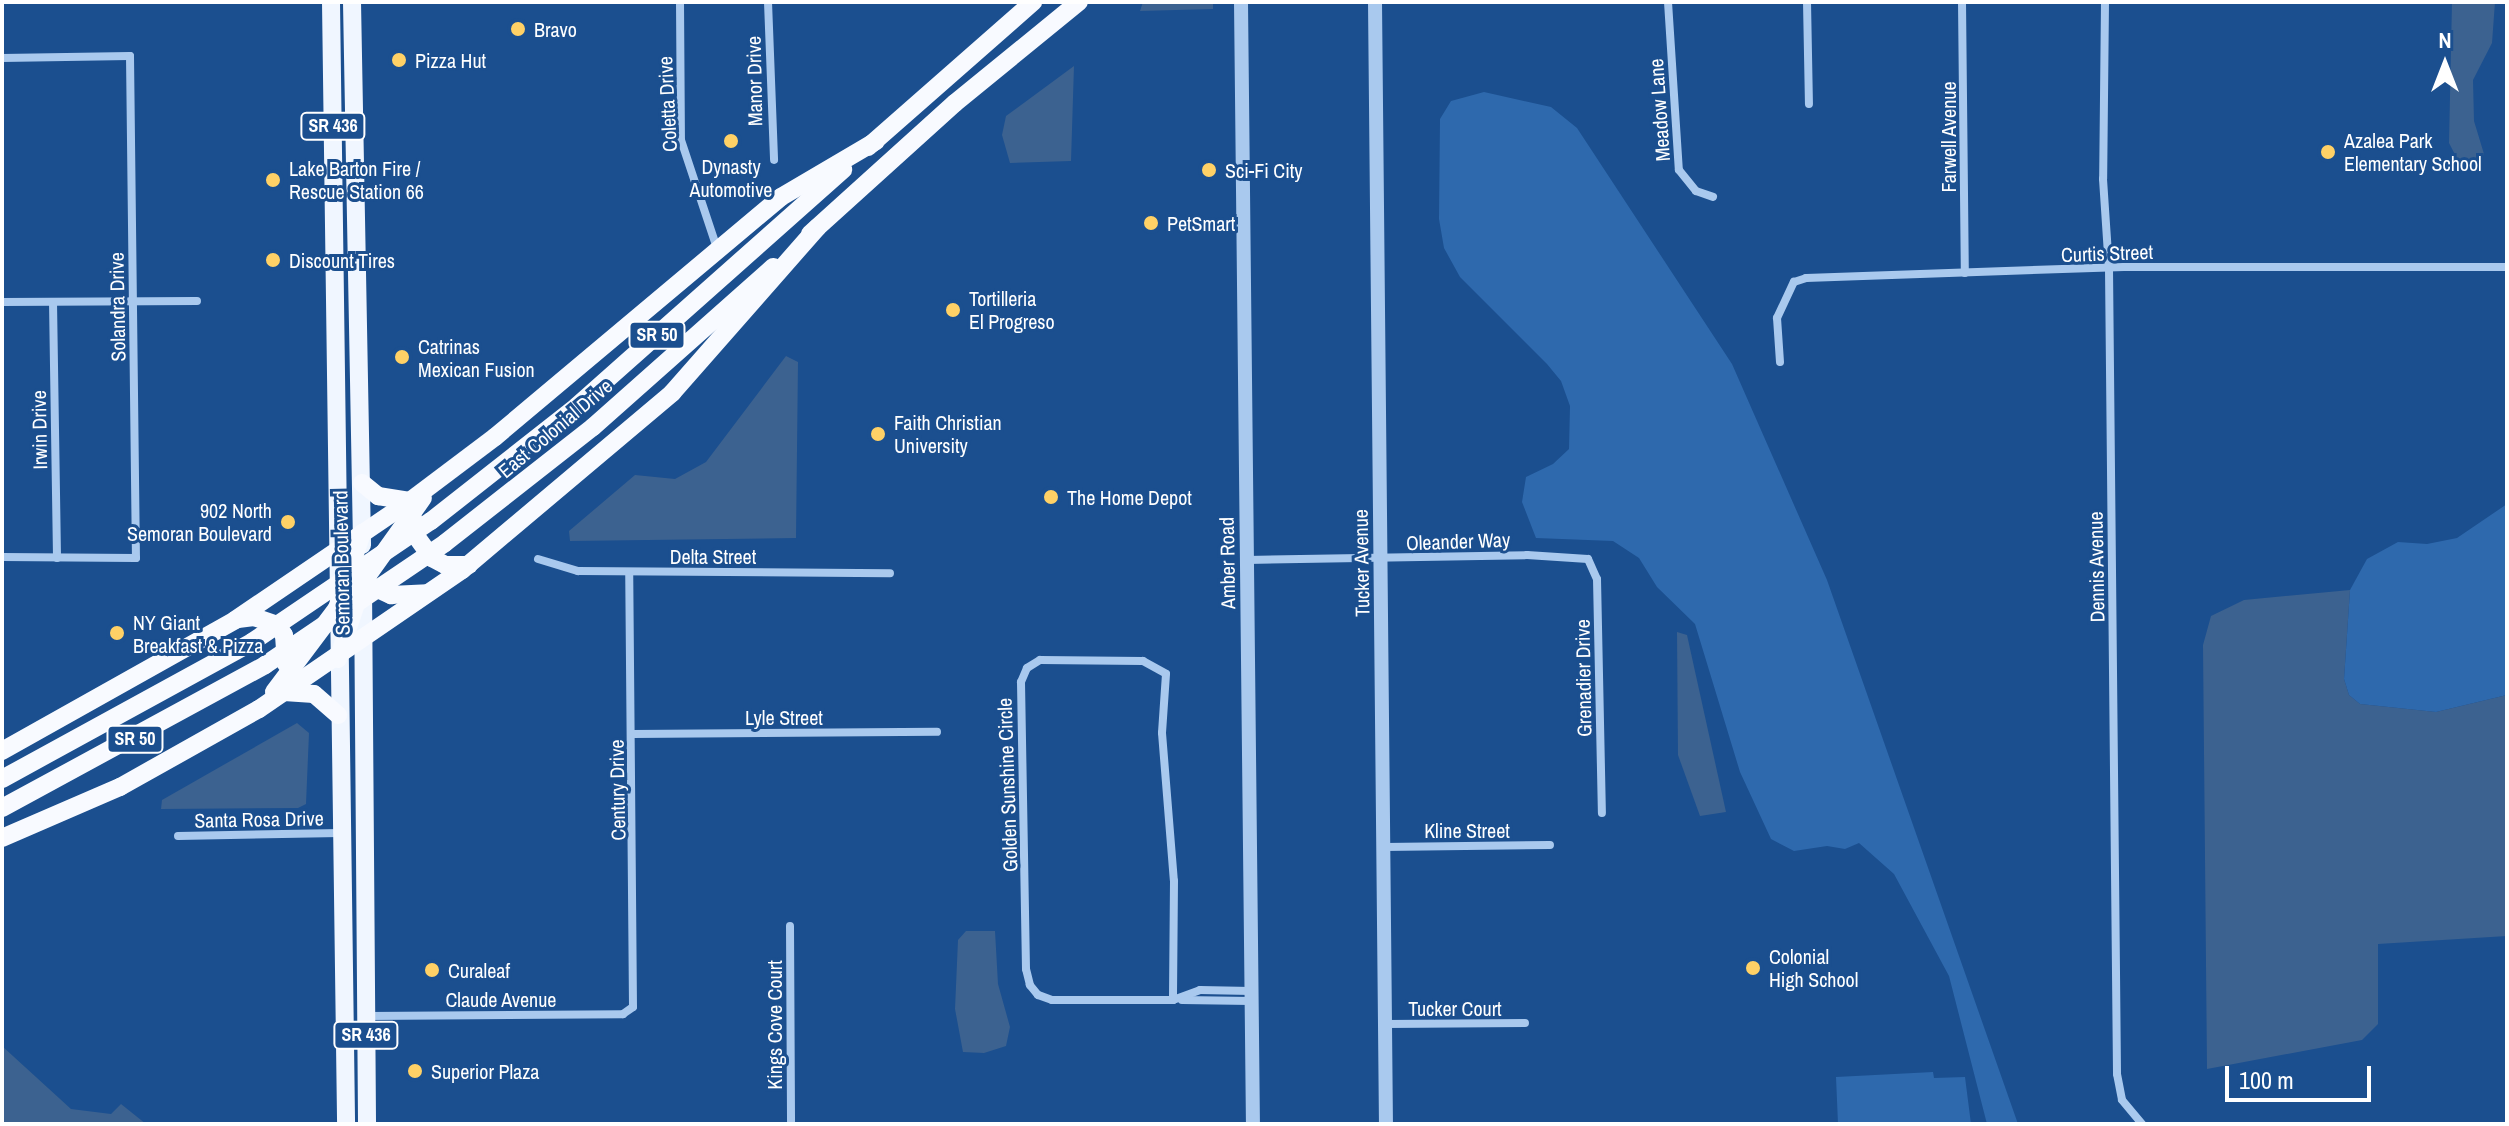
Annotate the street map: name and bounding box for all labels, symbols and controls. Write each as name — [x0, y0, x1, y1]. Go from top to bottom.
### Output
place label: Bravo — [534, 17, 577, 41]
marker: Bravo — [509, 20, 527, 38]
north arrow — [2405, 24, 2485, 104]
text: N — [2438, 25, 2452, 55]
street label: Manor Drive — [741, 36, 767, 126]
place label: Pizza Hut — [415, 48, 486, 72]
marker: Pizza Hut — [390, 51, 408, 69]
street label: Coletta Drive — [653, 56, 681, 152]
street label: Meadow Lane — [1643, 58, 1675, 162]
street label: Farwell Avenue — [1936, 81, 1960, 193]
road number: SR 436 — [299, 112, 367, 140]
place label: Azalea Park Elementary School — [2344, 128, 2482, 175]
marker: Dynasty Automotive — [722, 132, 740, 150]
marker: Azalea Park Elementary School — [2319, 143, 2337, 161]
place label: Dynasty Automotive — [690, 154, 772, 201]
place label: Lake Barton Fire / Rescue Station 66 — [289, 156, 424, 203]
place label: Sci-Fi City — [1225, 158, 1302, 182]
marker: Sci-Fi City — [1200, 161, 1218, 179]
marker: Lake Barton Fire / Rescue Station 66 — [264, 171, 282, 189]
place label: PetSmart — [1167, 211, 1235, 235]
marker: PetSmart — [1142, 214, 1160, 232]
street label: Curtis Street — [2061, 239, 2153, 267]
place label: Discount Tires — [289, 248, 395, 272]
marker: Discount Tires — [264, 251, 282, 269]
street label: Solandra Drive — [104, 252, 130, 362]
place label: Tortilleria El Progreso — [969, 286, 1055, 333]
marker: Tortilleria El Progreso — [944, 301, 962, 319]
road number: SR 50 — [627, 321, 687, 349]
place label: Catrinas Mexican Fusion — [418, 334, 535, 381]
marker: Catrinas Mexican Fusion — [393, 348, 411, 366]
street label: East Colonial Drive — [493, 373, 617, 483]
street label: Irwin Drive — [26, 390, 52, 470]
place label: Faith Christian University — [894, 410, 1002, 457]
marker: Faith Christian University — [869, 425, 887, 443]
place label: The Home Depot — [1067, 485, 1192, 509]
marker: The Home Depot — [1042, 488, 1060, 506]
street label: Semoran Boulevard — [328, 490, 354, 636]
place label: 902 North Semoran Boulevard — [127, 498, 272, 545]
street label: Tucker Avenue — [1348, 508, 1374, 618]
street label: Dennis Avenue — [2083, 511, 2109, 623]
marker: 902 North Semoran Boulevard — [279, 513, 297, 531]
street label: Amber Road — [1214, 517, 1240, 609]
street label: Oleander Way — [1406, 527, 1510, 555]
street label: Delta Street — [670, 544, 756, 568]
place label: NY Giant Breakfast & Pizza — [133, 610, 263, 657]
street label: Grenadier Drive — [1570, 619, 1596, 737]
marker: NY Giant Breakfast & Pizza — [108, 624, 126, 642]
street label: Golden Sunshine Circle — [992, 698, 1022, 872]
street label: Lyle Street — [745, 705, 823, 729]
road number: SR 50 — [105, 725, 165, 753]
street label: Century Drive — [604, 739, 630, 841]
street label: Santa Rosa Drive — [194, 806, 324, 832]
street label: Kline Street — [1424, 818, 1510, 842]
place label: Colonial High School — [1769, 944, 1858, 991]
place label: Curaleaf — [448, 958, 510, 982]
marker: Colonial High School — [1744, 959, 1762, 977]
street label: Kings Cove Court — [762, 960, 786, 1090]
marker: Curaleaf — [423, 961, 441, 979]
street label: Claude Avenue — [445, 987, 557, 1011]
street label: Tucker Court — [1408, 996, 1502, 1020]
road number: SR 436 — [332, 1021, 400, 1049]
scale bar — [2229, 1050, 2375, 1100]
place label: Superior Plaza — [431, 1059, 539, 1083]
marker: Superior Plaza — [406, 1062, 424, 1080]
text: 100 m — [2239, 1064, 2294, 1096]

